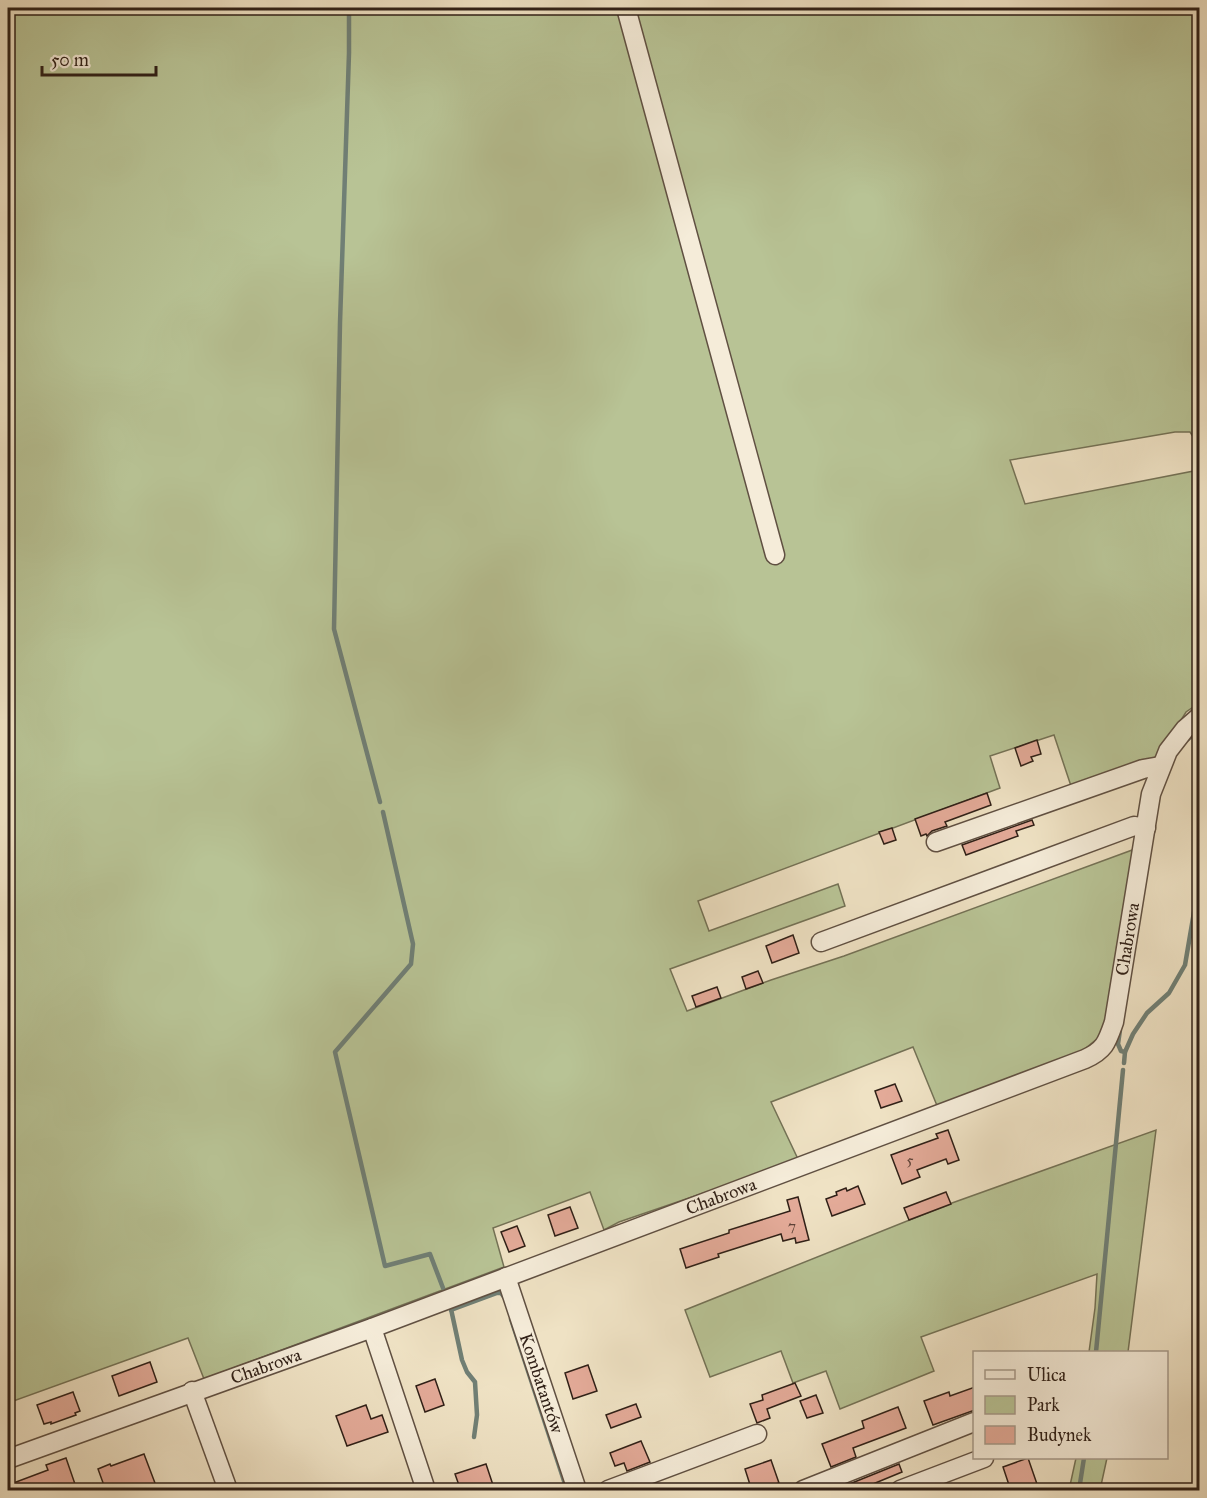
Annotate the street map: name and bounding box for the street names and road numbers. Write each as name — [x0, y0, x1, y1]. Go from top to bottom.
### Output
street label: Chabrowa — [1111, 901, 1144, 977]
street label: Chabrowa — [683, 1173, 760, 1220]
street label: Kombatantów — [515, 1330, 568, 1436]
street label: Chabrowa — [227, 1343, 305, 1389]

